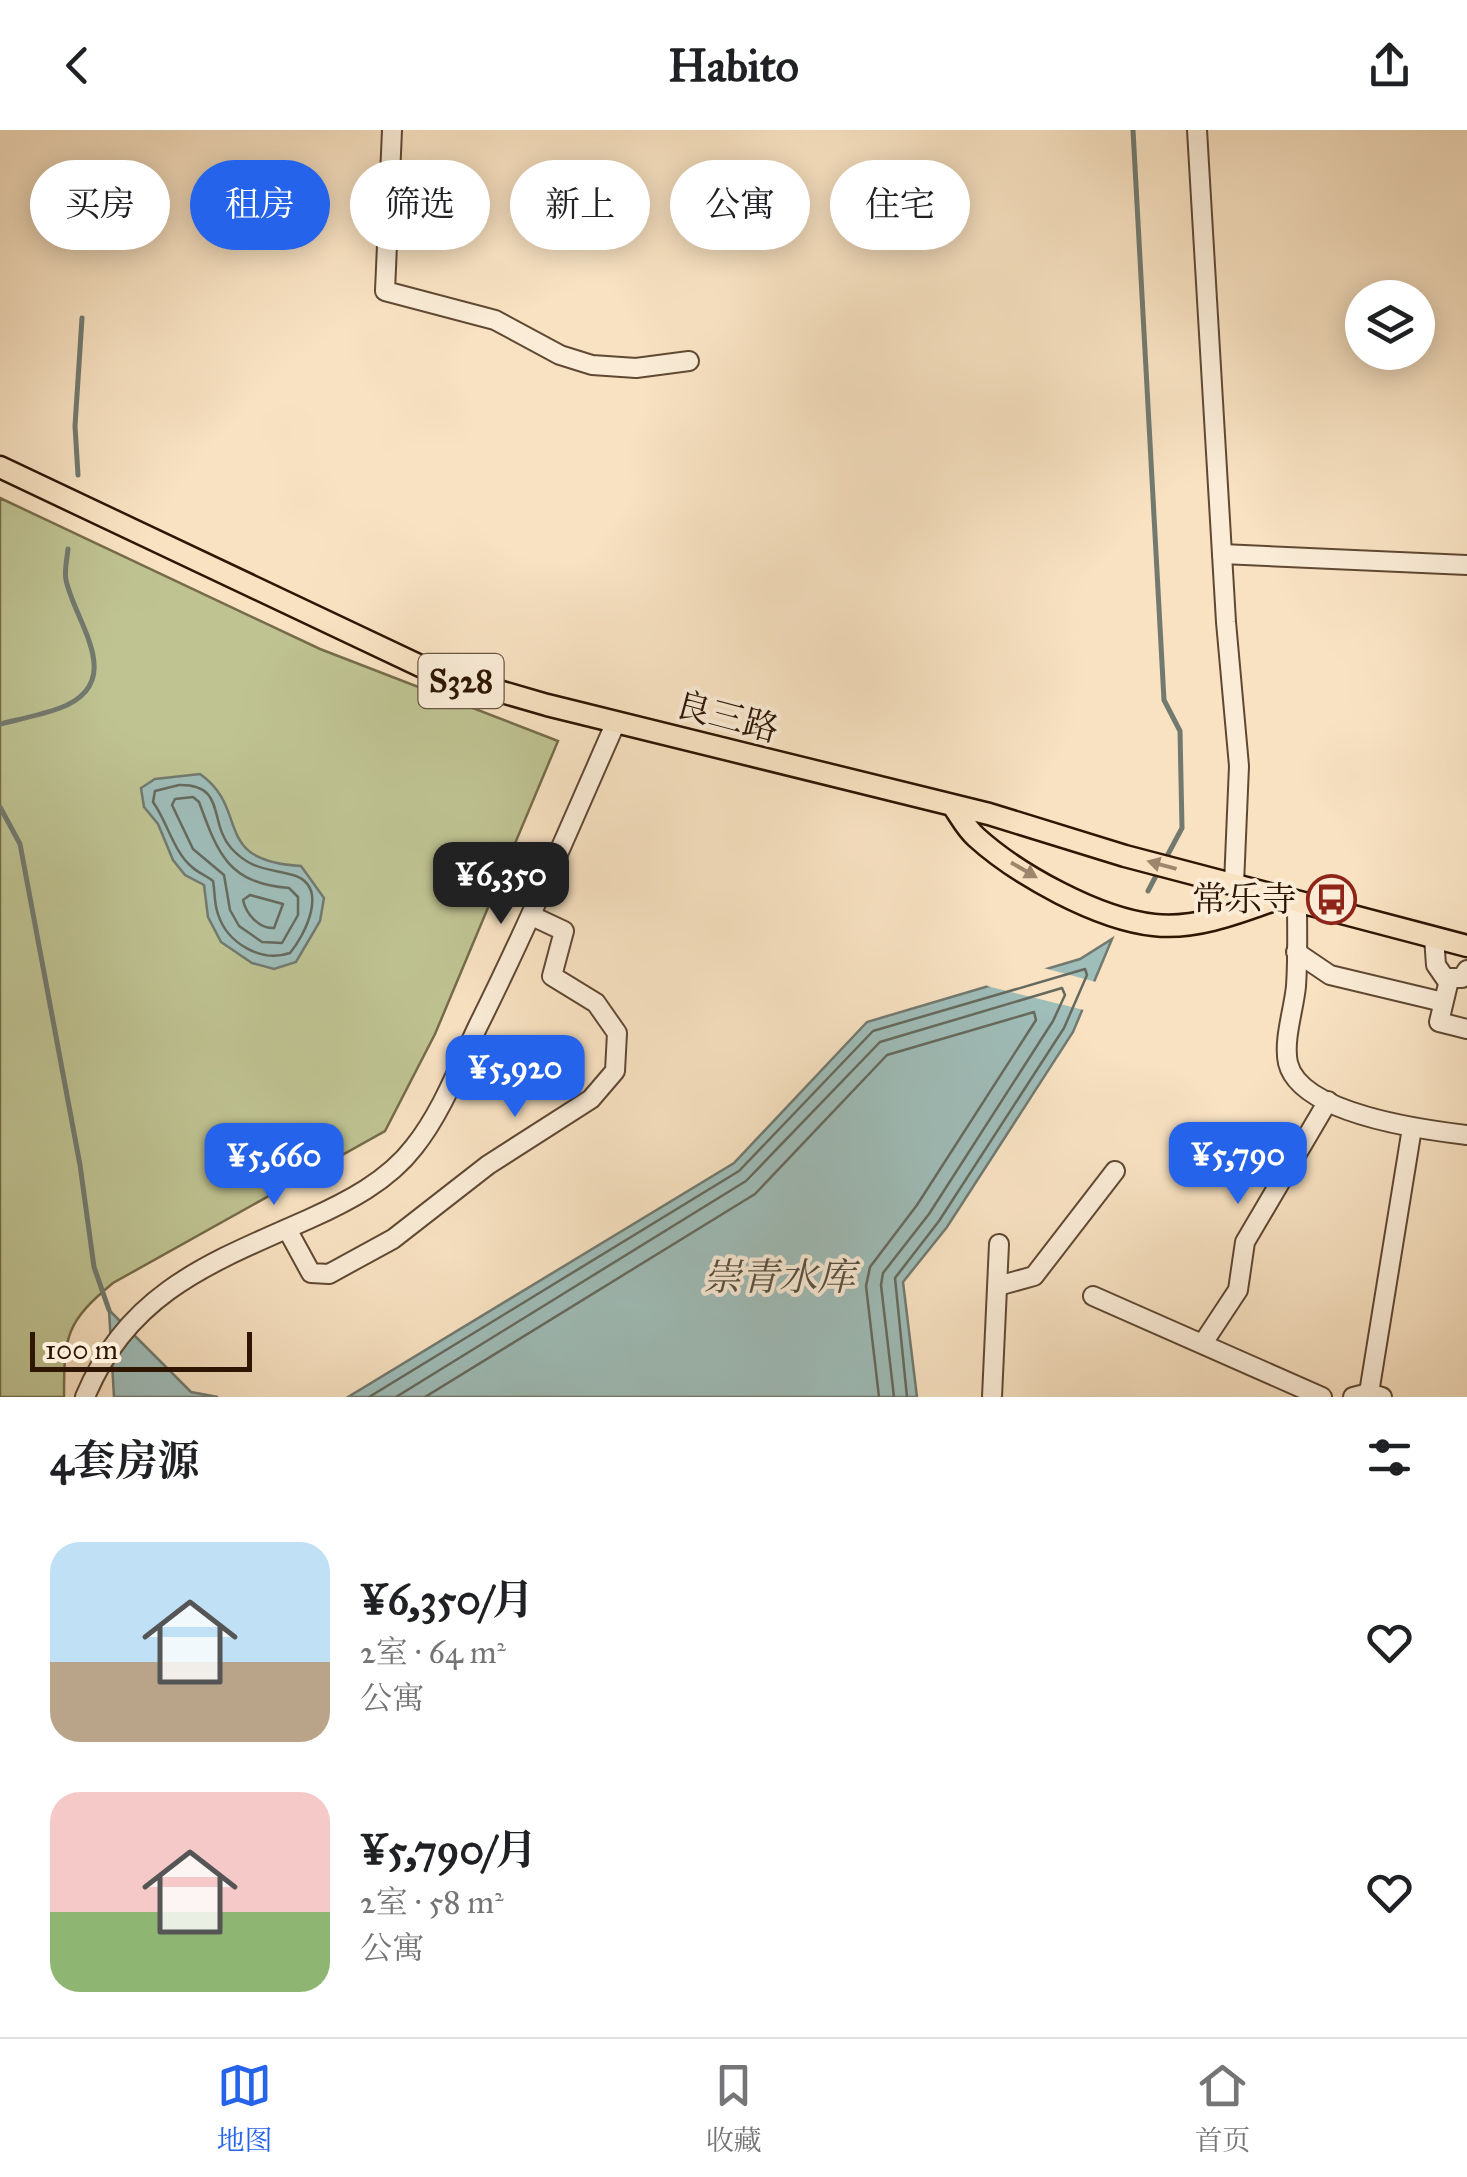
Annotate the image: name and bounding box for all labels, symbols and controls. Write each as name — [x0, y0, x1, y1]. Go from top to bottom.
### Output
icon: back — [50, 38, 105, 93]
text: Habito — [668, 38, 799, 93]
icon: share — [1362, 38, 1417, 93]
chip: 买房 — [30, 160, 170, 250]
chip: 租房 — [190, 160, 330, 250]
chip: 筛选 — [350, 160, 490, 250]
chip: 新上 — [510, 160, 650, 250]
chip: 公寓 — [670, 160, 810, 250]
chip: 住宅 — [830, 160, 970, 250]
map controls — [1345, 280, 1435, 370]
button: layers — [1345, 280, 1435, 370]
road number: S328 — [418, 654, 504, 708]
street label: 良三路 — [671, 683, 783, 751]
pin: ¥6,350 — [420, 842, 582, 927]
text: ¥6,350 — [455, 855, 547, 894]
one-way arrow — [1146, 857, 1177, 873]
one-way arrow — [1010, 860, 1038, 878]
bus stop icon: 常乐寺 — [1306, 873, 1358, 925]
place label: 常乐寺 — [1192, 878, 1297, 921]
pin: ¥5,920 — [434, 1035, 596, 1120]
text: ¥5,920 — [468, 1048, 562, 1087]
pin: ¥5,790 — [1157, 1122, 1319, 1207]
pin: ¥5,660 — [193, 1123, 355, 1208]
text: ¥5,790 — [1191, 1135, 1285, 1174]
text: ¥5,660 — [227, 1136, 321, 1175]
water label: 崇青水库 — [703, 1254, 861, 1300]
scale bar — [30, 1327, 252, 1372]
text: 100 m — [45, 1332, 118, 1367]
icon: filters — [1362, 1430, 1417, 1485]
text: 4套房源 — [50, 1435, 199, 1487]
text: ¥6,350/月 — [360, 1574, 534, 1626]
icon: home — [130, 1582, 250, 1702]
icon: heart — [1362, 1615, 1417, 1670]
text: 2室 · 64 m² — [360, 1633, 506, 1672]
text: 公寓 — [360, 1679, 424, 1718]
text: ¥5,790/月 — [360, 1824, 537, 1876]
icon: home — [130, 1832, 250, 1952]
icon: heart — [1362, 1865, 1417, 1920]
text: 2室 · 58 m² — [360, 1883, 504, 1922]
text: 公寓 — [360, 1929, 424, 1968]
tab: 地图 — [216, 2058, 273, 2158]
tab: 收藏 — [705, 2058, 762, 2158]
tab: 首页 — [1194, 2058, 1251, 2158]

